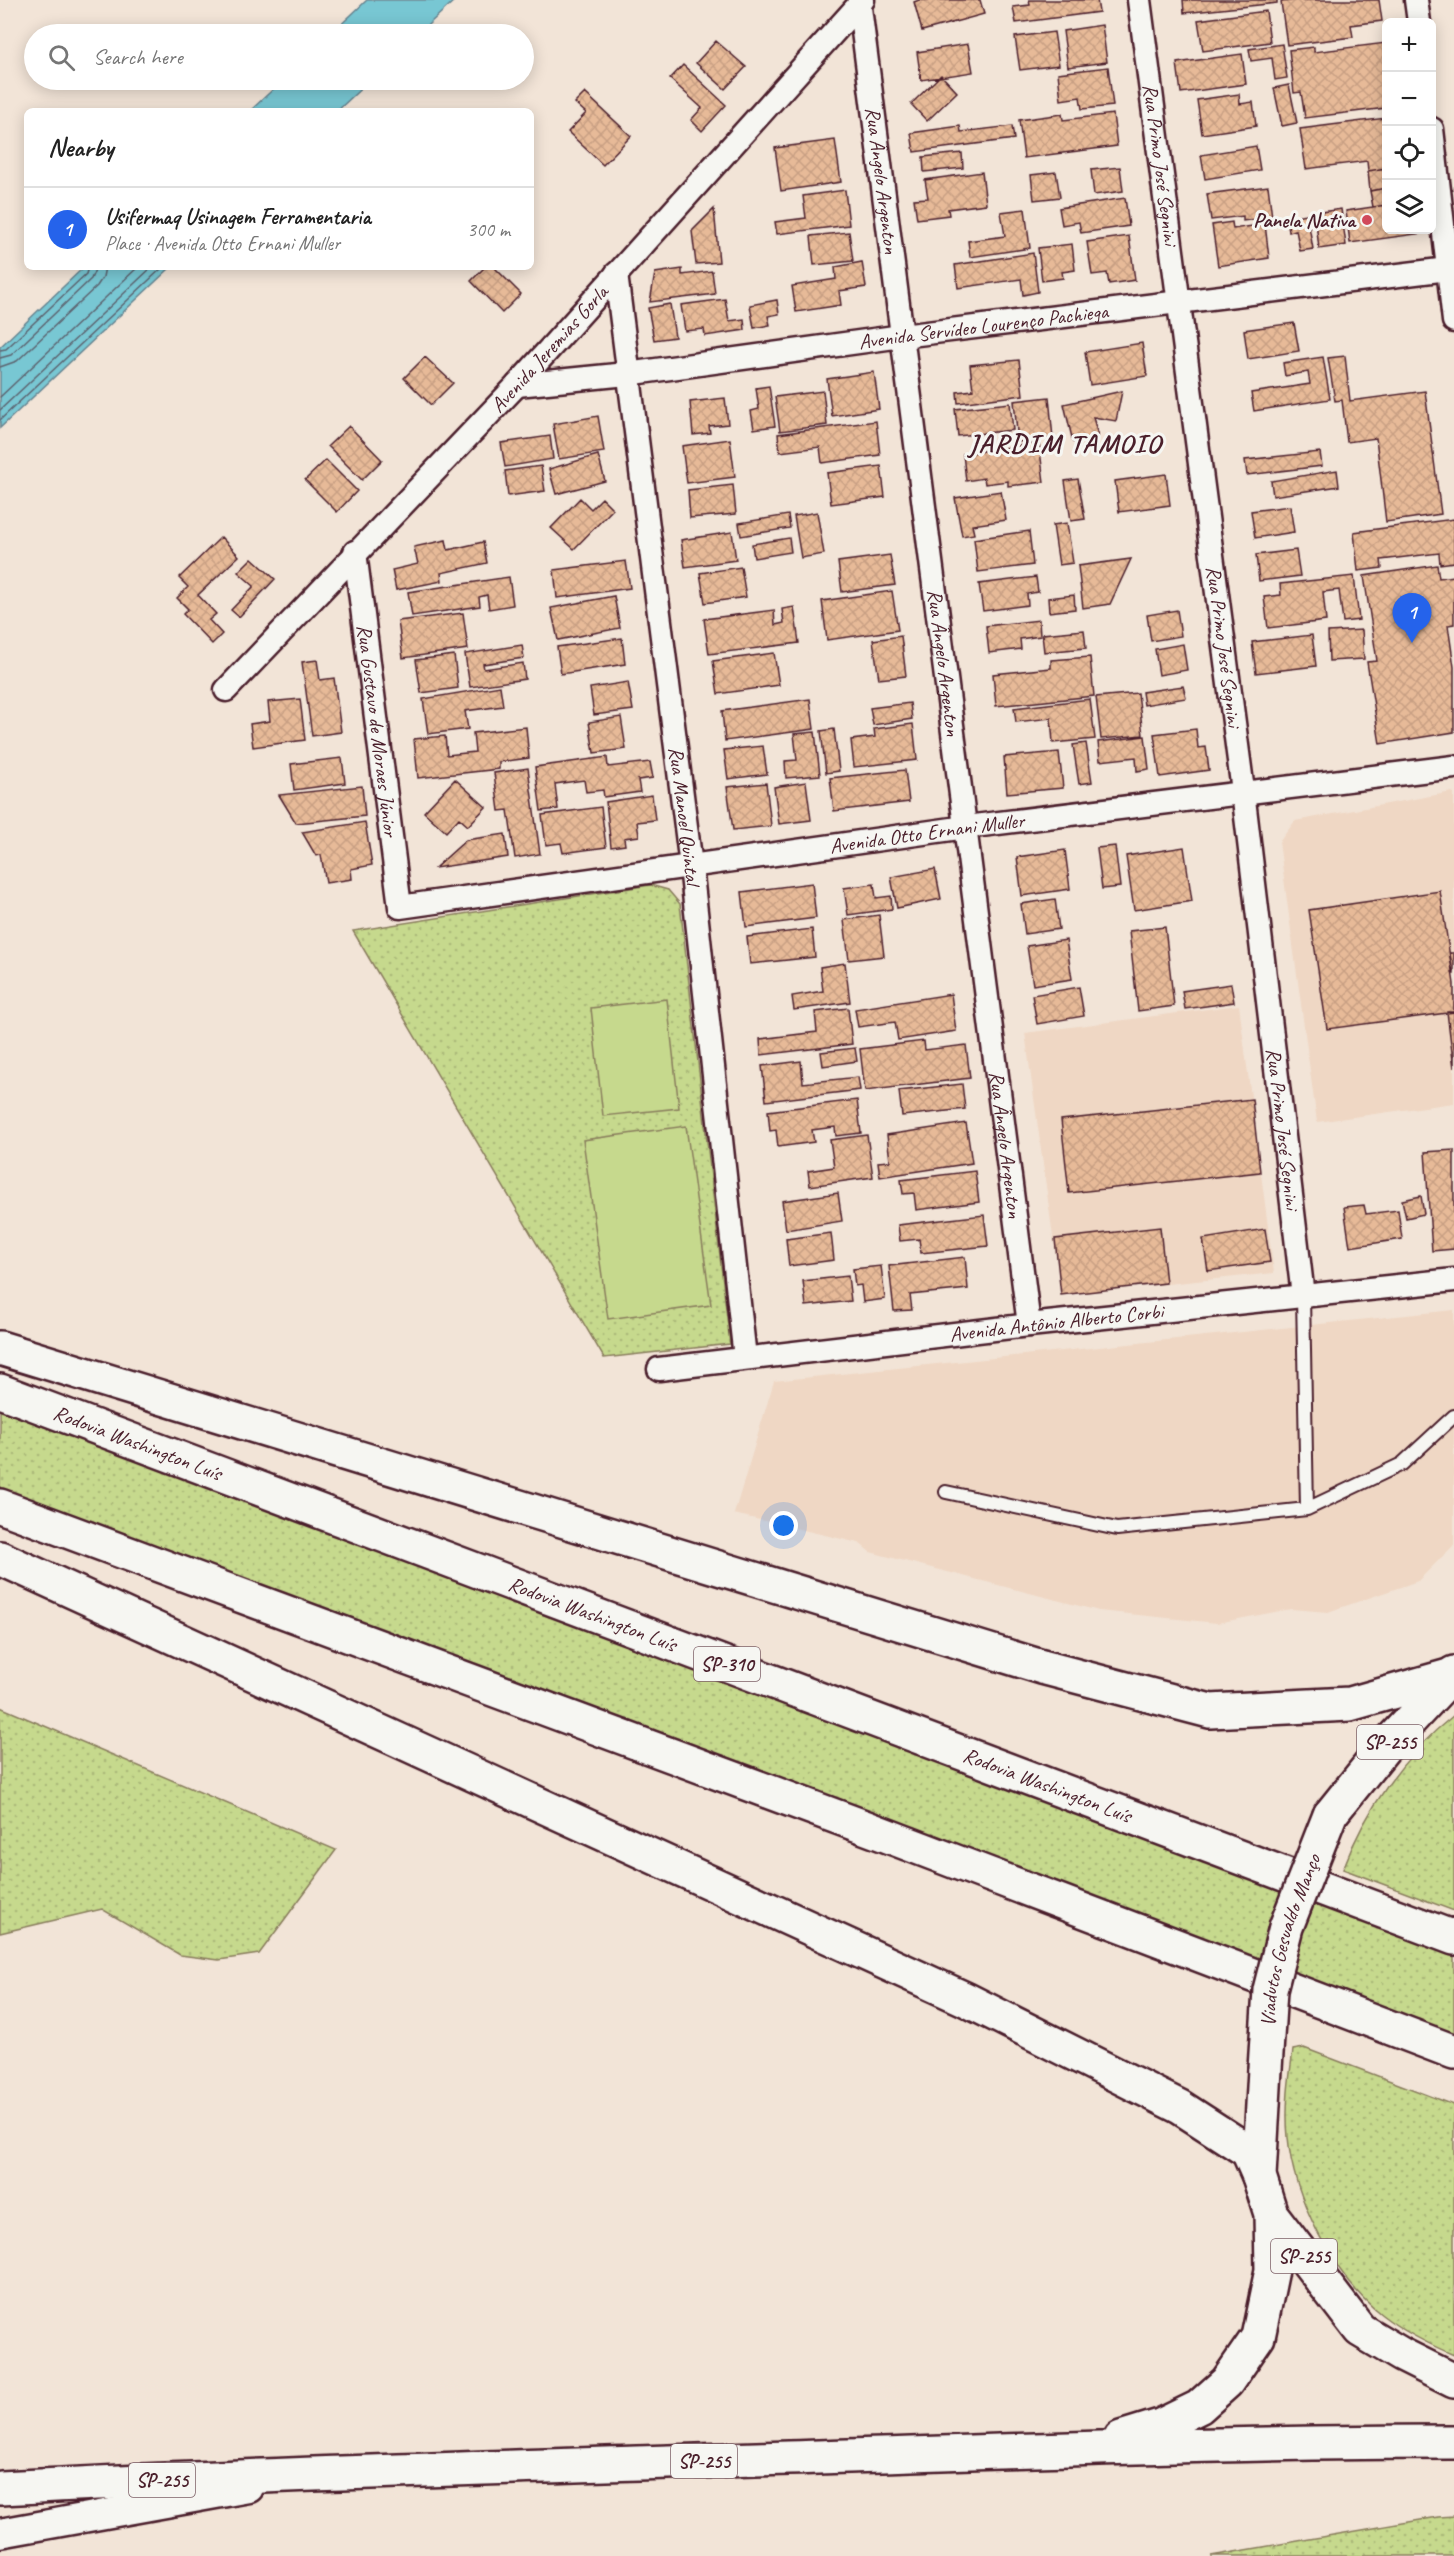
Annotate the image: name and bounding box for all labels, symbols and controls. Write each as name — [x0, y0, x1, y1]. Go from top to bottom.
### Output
map controls — [1382, 18, 1436, 234]
button: + — [1382, 18, 1436, 72]
search box — [24, 24, 534, 90]
icon: search — [45, 41, 78, 74]
text: Search here — [93, 43, 183, 71]
button: − — [1382, 72, 1436, 126]
street label: Rua Primo José Segnini — [1137, 83, 1184, 250]
street label: Rua Ângelo Argenton — [860, 106, 905, 256]
button: locate — [1382, 126, 1436, 180]
text: Nearby — [48, 131, 113, 164]
button: layers — [1382, 180, 1436, 234]
text: Usifermaq Usinagem Ferramentaria — [105, 203, 371, 231]
place label: Panela Nativa — [1253, 207, 1357, 233]
marker: Panela Nativa — [1360, 213, 1374, 227]
text: 1 — [63, 217, 72, 242]
text: 300 m — [467, 217, 510, 242]
text: Place · Avenida Otto Ernani Muller — [105, 231, 340, 256]
street label: Avenida Jeremias Gorla — [485, 278, 615, 418]
street label: Avenida Servídeo Lourenço Pachiega — [857, 298, 1111, 355]
district label: JARDIM TAMOIO — [966, 426, 1163, 460]
street label: Rua Primo José Segnini — [1201, 564, 1248, 732]
street label: Rua Ângelo Argenton — [922, 588, 966, 738]
pin: 1 — [1392, 594, 1432, 643]
street label: Rua Gustavo de Moraes Júnior — [351, 623, 404, 839]
street label: Rua Manoel Quintal — [663, 745, 706, 889]
street label: Avenida Otto Ernani Muller — [828, 807, 1027, 859]
street label: Rua Primo José Segnini — [1261, 1047, 1306, 1214]
street label: Rua Ângelo Argenton — [984, 1070, 1028, 1220]
street label: Avenida Antônio Alberto Corbi — [948, 1298, 1167, 1347]
street label: Rodovia Washington Luís — [50, 1399, 227, 1487]
your location — [769, 1511, 798, 1540]
street label: Rodovia Washington Luís — [505, 1570, 682, 1658]
road number: SP-310 — [694, 1647, 760, 1681]
road number: SP-255 — [1357, 1725, 1423, 1759]
street label: Rodovia Washington Luís — [960, 1742, 1137, 1829]
street label: Viadutos Gesualdo Manço — [1255, 1849, 1327, 2027]
road number: SP-255 — [1271, 2239, 1337, 2273]
road number: SP-255 — [671, 2444, 737, 2478]
road number: SP-255 — [129, 2463, 195, 2497]

